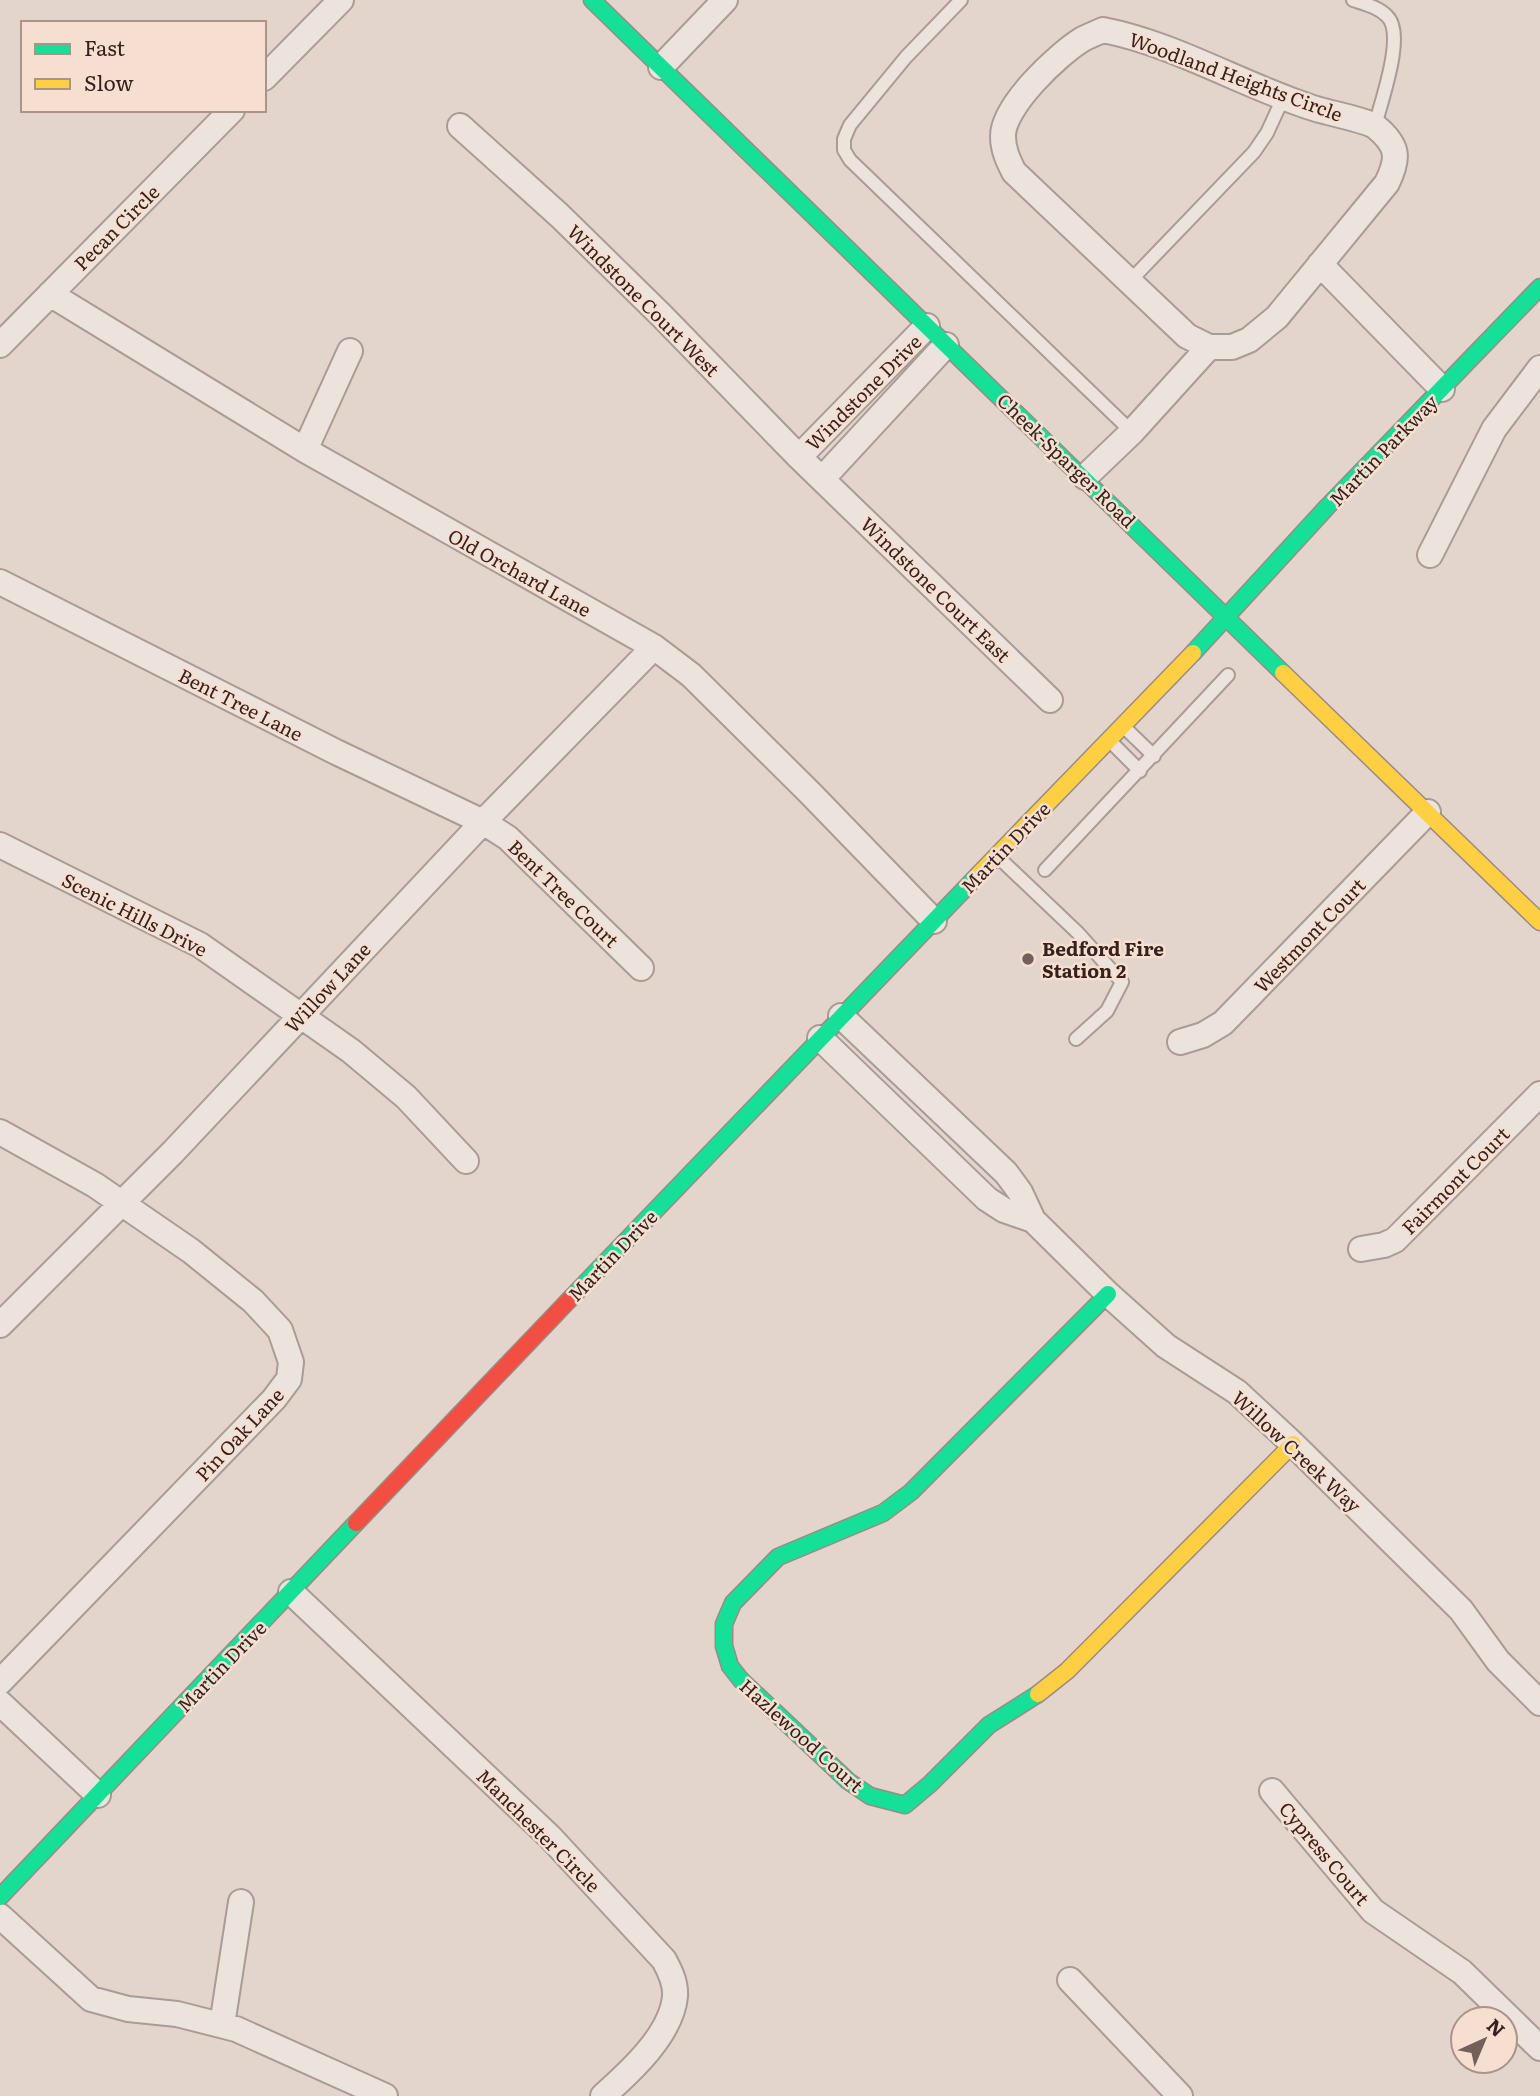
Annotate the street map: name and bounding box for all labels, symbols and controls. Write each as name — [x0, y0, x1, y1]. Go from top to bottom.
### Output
legend — [21, 21, 266, 112]
street label: Woodland Heights Circle — [1125, 24, 1347, 128]
text: Fast — [84, 31, 125, 62]
text: Slow — [84, 66, 134, 97]
street label: Pecan Circle — [67, 178, 165, 276]
street label: Windstone Court West — [561, 217, 727, 383]
street label: Windstone Drive — [799, 328, 927, 456]
street label: Cheek-Sparger Road — [991, 386, 1143, 534]
street label: Martin Parkway — [1322, 388, 1444, 512]
street label: Windstone Court East — [855, 510, 1017, 668]
street label: Old Orchard Lane — [443, 521, 597, 623]
street label: Bent Tree Lane — [174, 661, 308, 747]
street label: Martin Drive — [954, 795, 1056, 899]
street label: Bent Tree Court — [502, 833, 626, 954]
street label: Scenic Hills Drive — [57, 865, 213, 963]
street label: Westmont Court — [1247, 871, 1371, 999]
place label: Bedford Fire Station 2 — [1042, 934, 1164, 984]
street label: Willow Lane — [278, 935, 376, 1039]
marker: Bedford Fire Station 2 — [1020, 951, 1036, 967]
street label: Fairmont Court — [1395, 1120, 1515, 1240]
street label: Martin Drive — [561, 1203, 663, 1307]
street label: Pin Oak Lane — [188, 1381, 290, 1487]
street label: Willow Creek Way — [1226, 1384, 1368, 1518]
street label: Martin Drive — [170, 1614, 272, 1718]
street label: Hazlewood Court — [734, 1672, 870, 1798]
street label: Manchester Circle — [471, 1762, 607, 1898]
street label: Cypress Court — [1273, 1795, 1377, 1911]
north arrow — [1449, 2005, 1519, 2075]
text: N — [1481, 2011, 1512, 2043]

